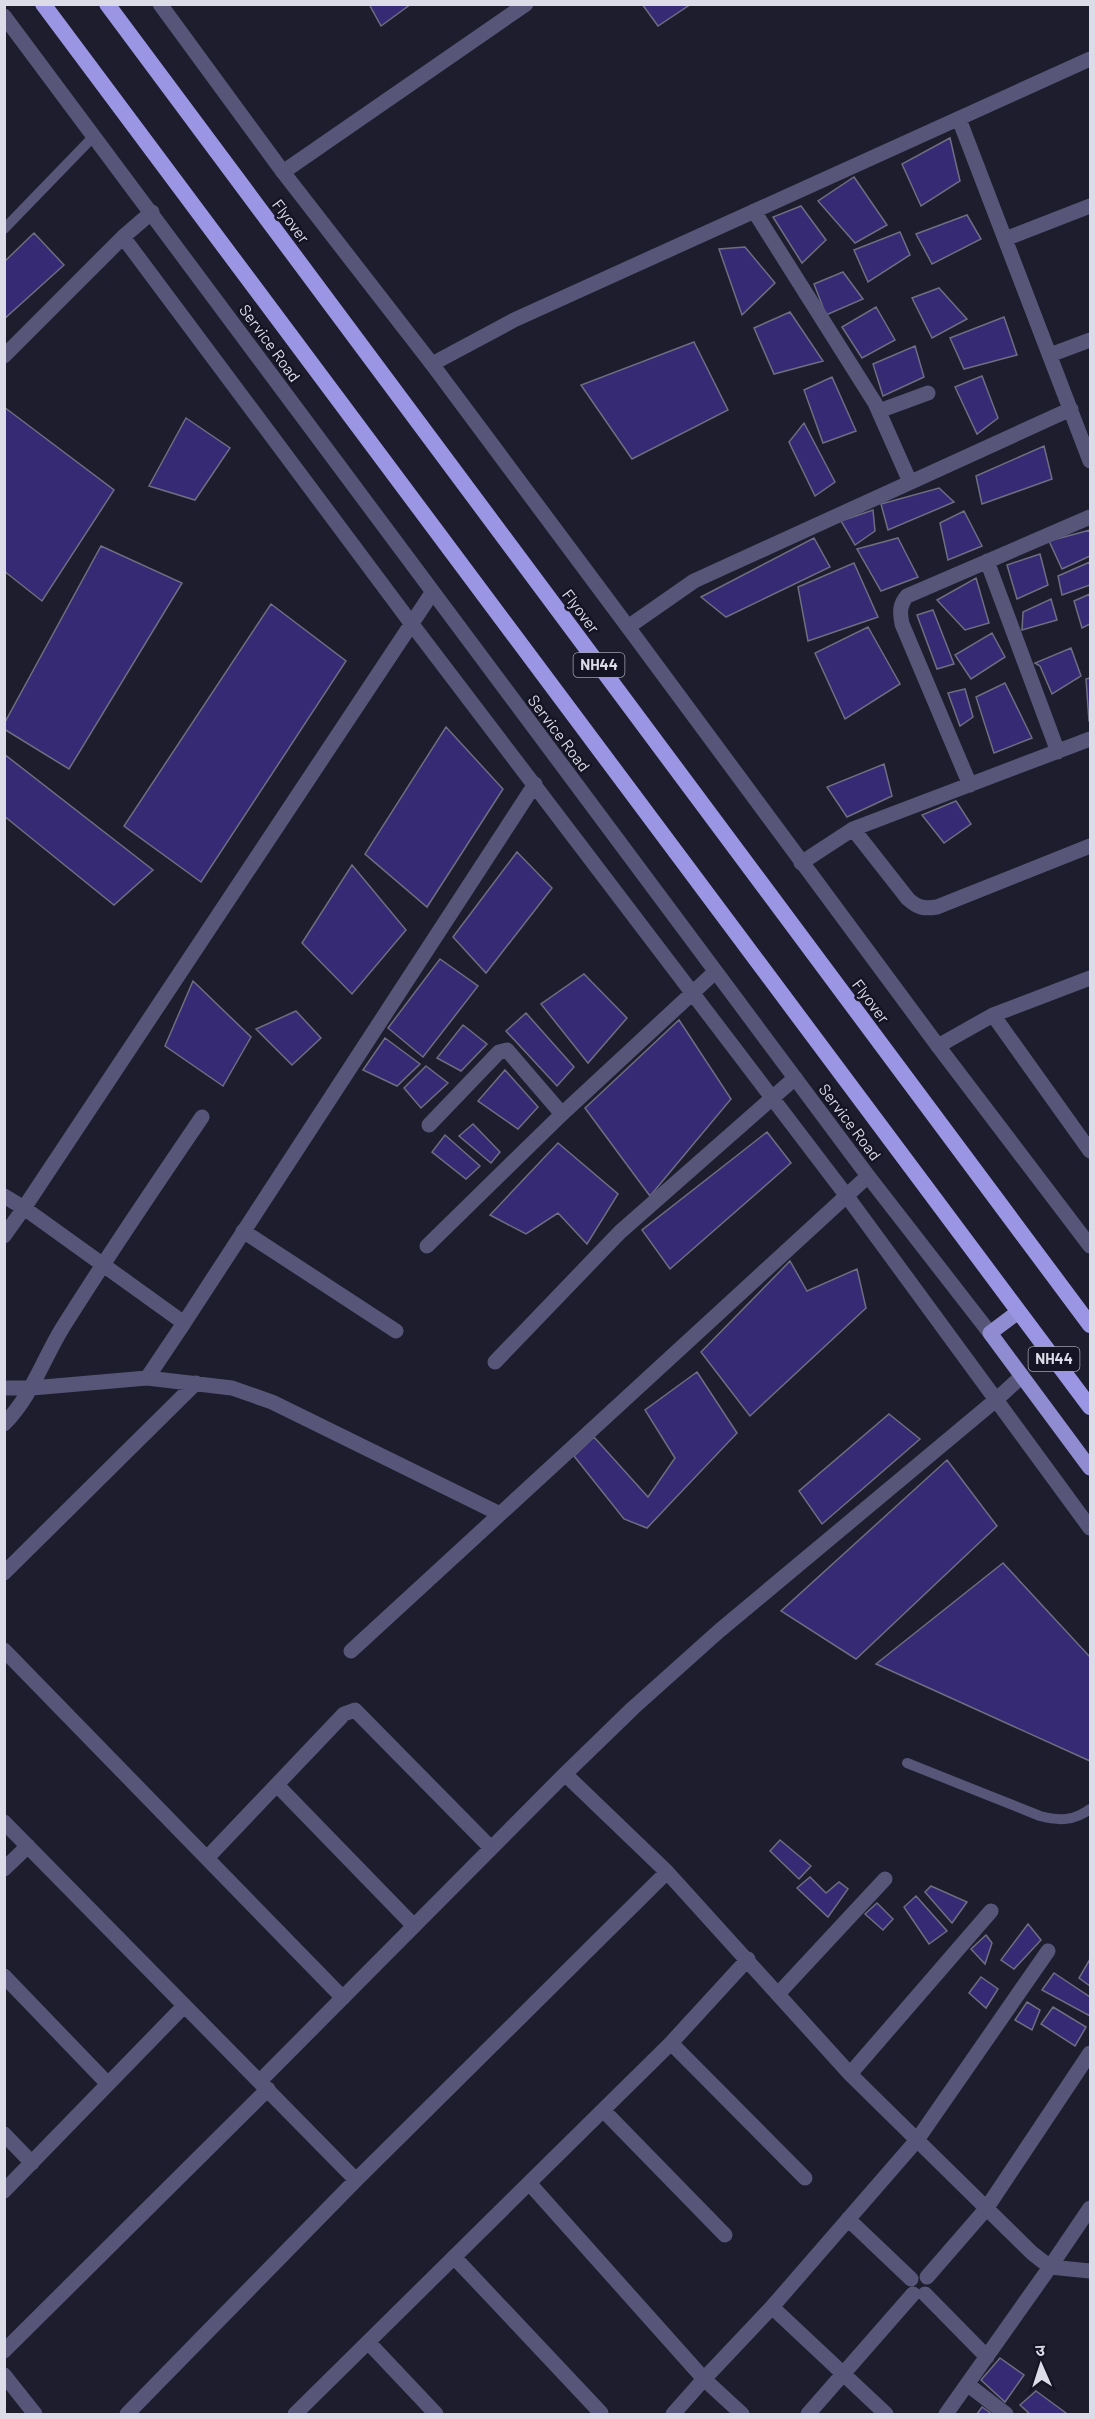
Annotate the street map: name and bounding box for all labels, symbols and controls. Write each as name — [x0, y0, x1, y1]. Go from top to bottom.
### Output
street label: Flyover — [269, 195, 314, 247]
street label: Service Road — [236, 300, 305, 385]
street label: Flyover — [559, 585, 604, 637]
road number: NH44 — [574, 653, 624, 677]
street label: Service Road — [524, 691, 594, 775]
street label: Flyover — [849, 975, 894, 1027]
street label: Service Road — [815, 1080, 885, 1164]
road number: NH44 — [1028, 1347, 1080, 1371]
north arrow — [1011, 2335, 1071, 2395]
text: उ — [1035, 2340, 1046, 2359]

